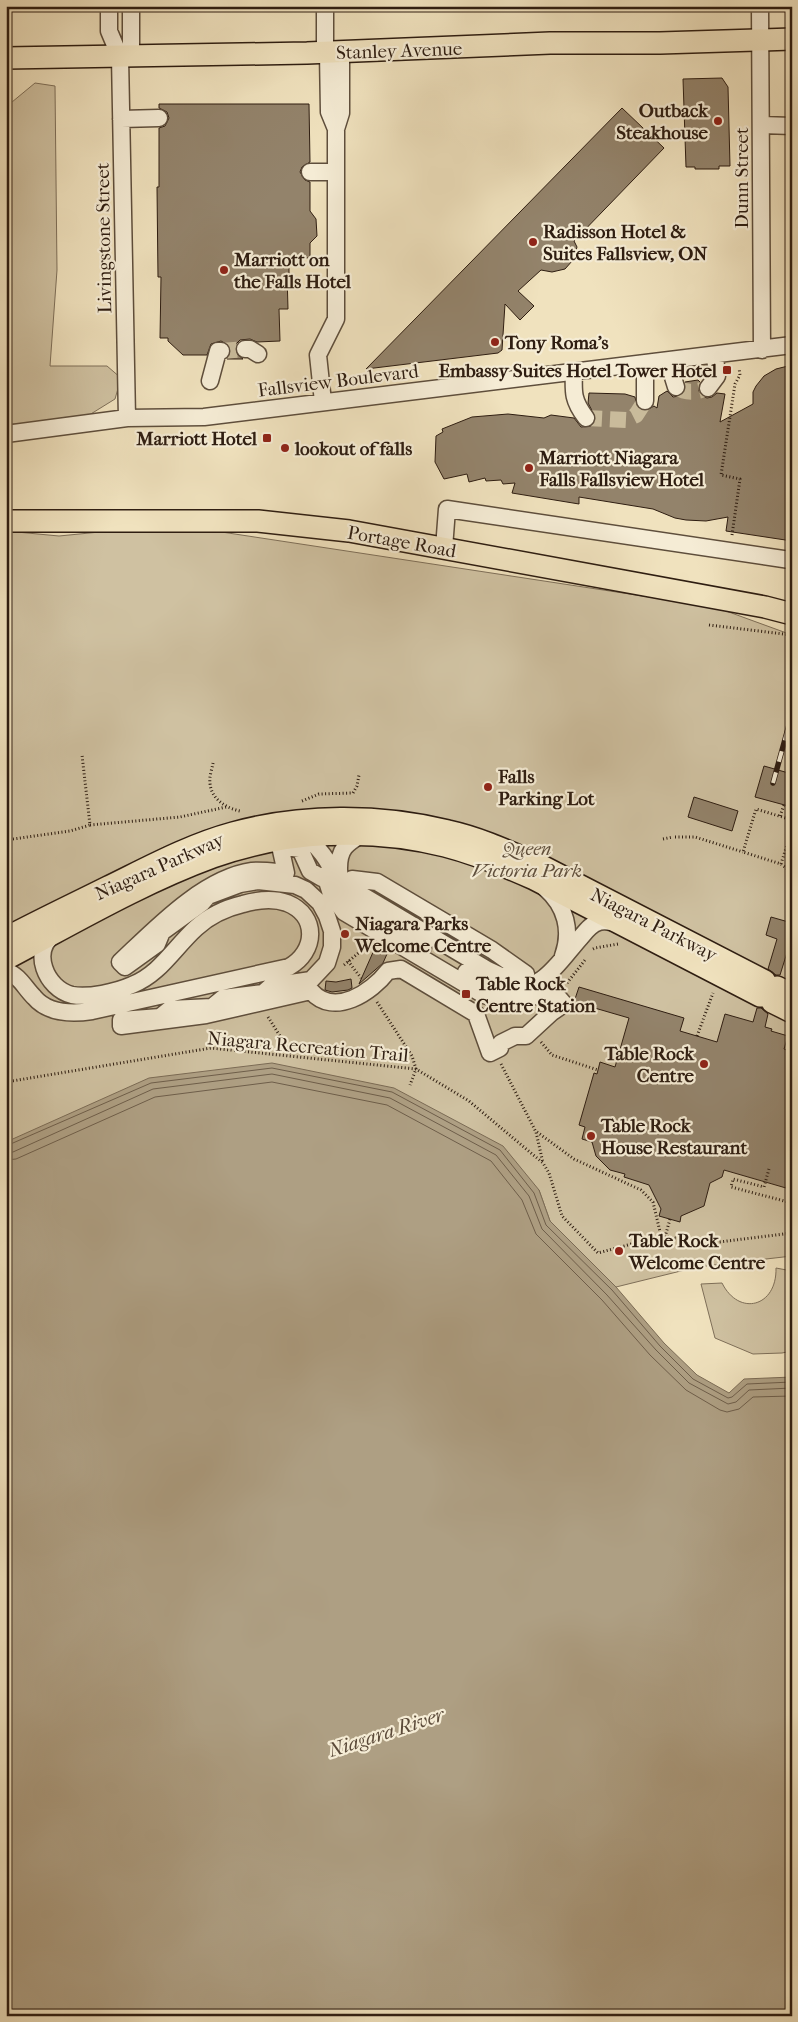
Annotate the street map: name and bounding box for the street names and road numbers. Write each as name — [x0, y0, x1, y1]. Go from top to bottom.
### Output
street label: Stanley Avenue — [336, 38, 462, 64]
street label: Dunn Street — [731, 127, 753, 229]
street label: Livingstone Street — [92, 162, 116, 314]
street label: Fallsview Boulevard — [256, 360, 421, 402]
street label: Portage Road — [346, 522, 459, 562]
street label: Niagara Parkway — [92, 828, 228, 905]
street label: Niagara Parkway — [587, 884, 721, 967]
street label: Niagara Recreation Trail — [206, 1027, 410, 1067]

